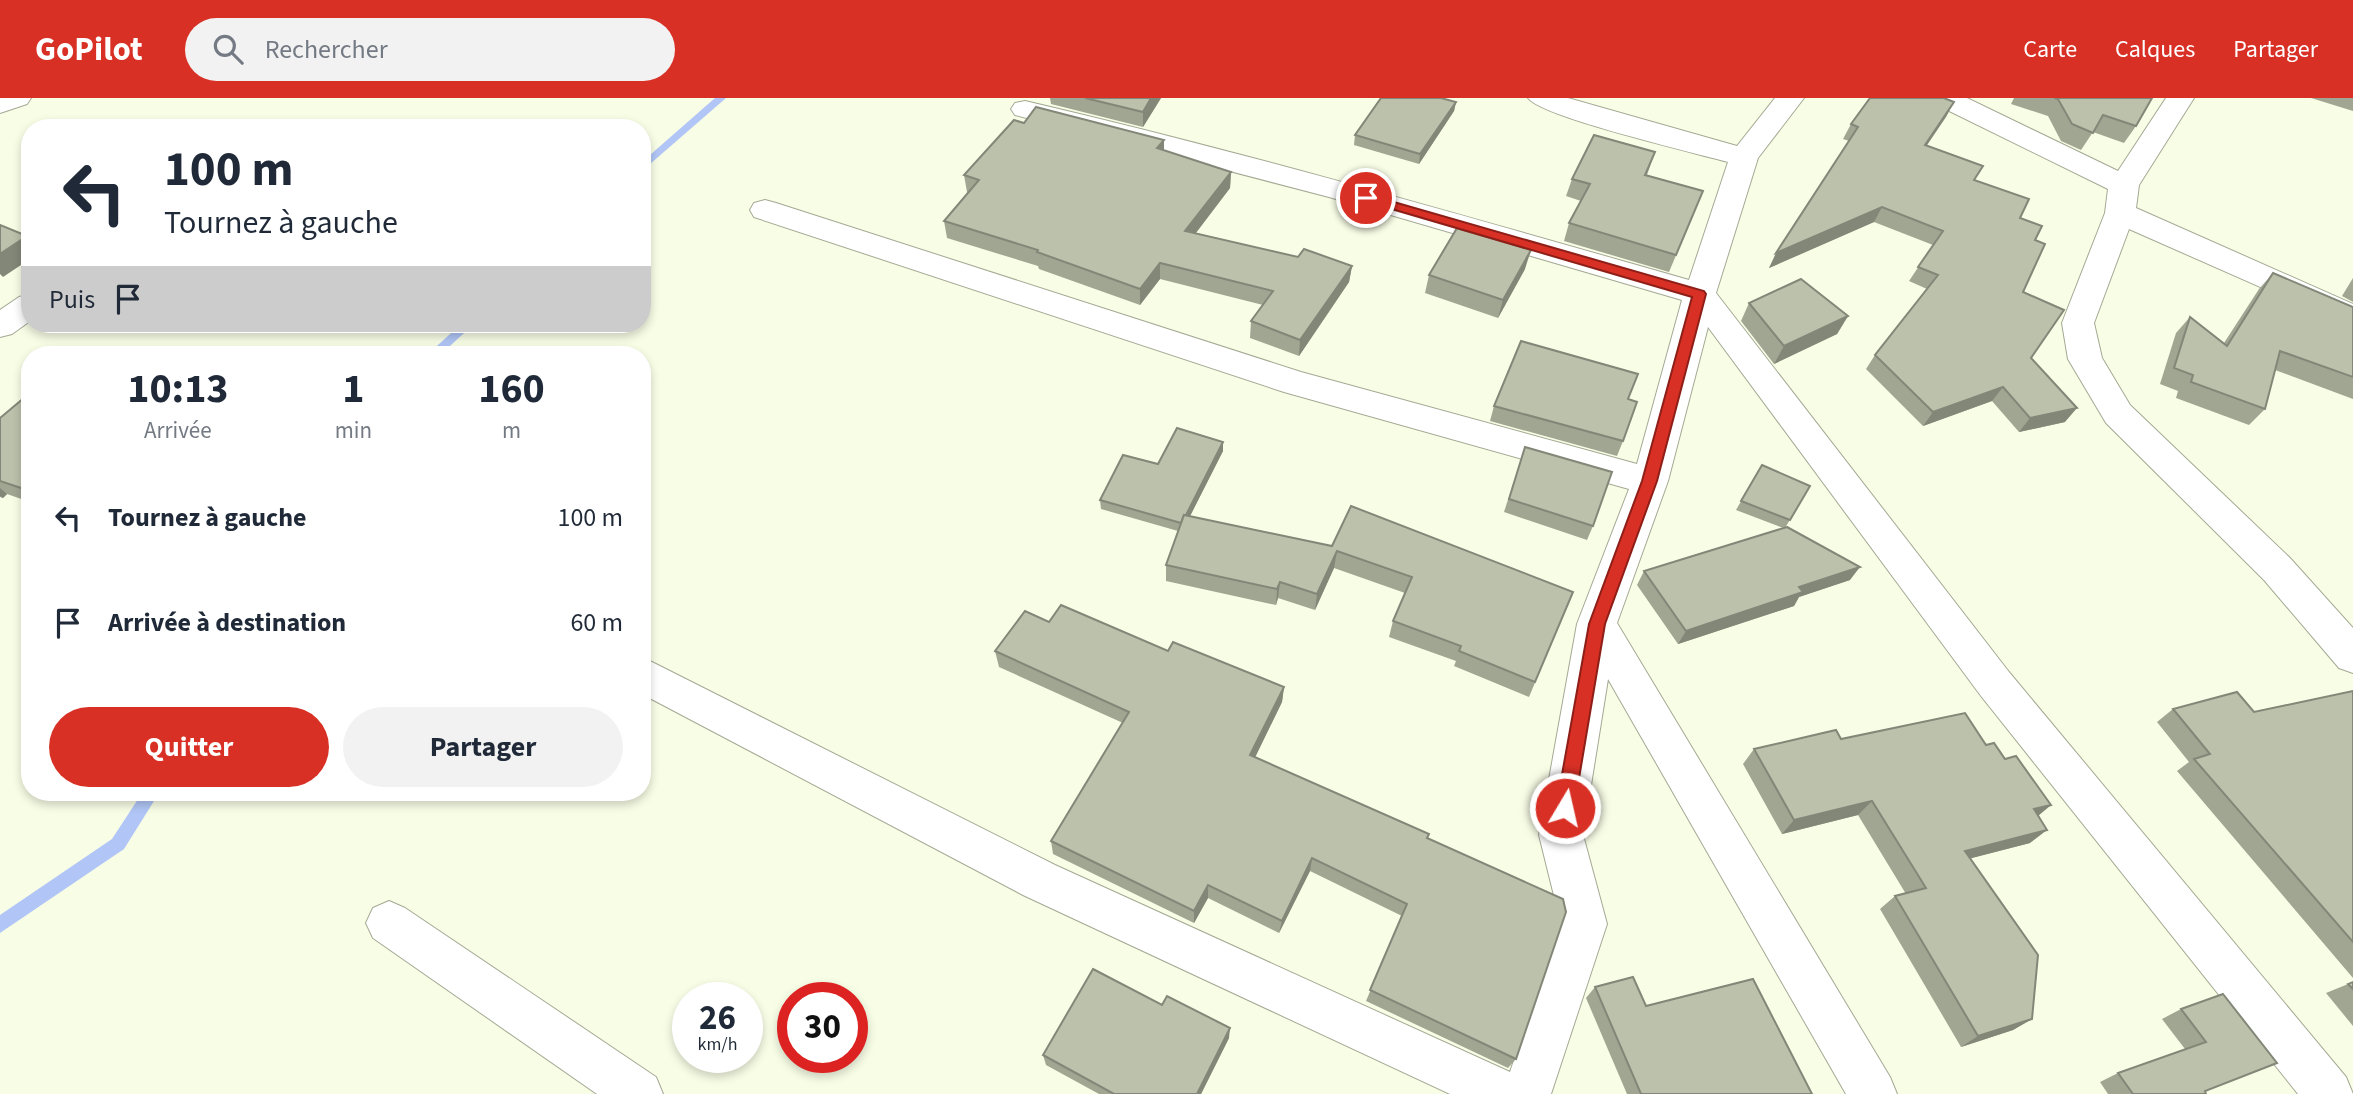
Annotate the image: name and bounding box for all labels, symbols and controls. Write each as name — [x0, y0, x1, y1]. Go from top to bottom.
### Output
search box — [185, 18, 675, 81]
text: GoPilot — [35, 26, 143, 73]
icon: search — [209, 30, 247, 68]
text: Rechercher — [265, 31, 388, 68]
text: Carte — [2023, 32, 2077, 67]
text: Calques — [2115, 32, 2195, 67]
text: Partager — [2233, 32, 2318, 67]
text: 100 m — [164, 135, 293, 205]
icon: left — [49, 147, 140, 238]
pin — [1336, 168, 1396, 228]
icon: arrive — [1347, 179, 1385, 217]
text: Tournez à gauche — [164, 200, 398, 246]
icon: arrive — [109, 280, 147, 318]
text: Puis — [49, 281, 95, 318]
text: 10:13 — [127, 359, 229, 419]
text: 1 — [342, 359, 364, 419]
text: 160 — [478, 359, 545, 419]
text: Arrivée — [144, 414, 212, 447]
text: min — [335, 414, 372, 447]
text: m — [502, 414, 521, 447]
icon: left — [49, 499, 87, 537]
text: Tournez à gauche — [108, 499, 307, 536]
text: 100 m — [557, 499, 623, 536]
icon: arrive — [49, 604, 87, 642]
text: Arrivée à destination — [108, 604, 346, 641]
text: 60 m — [570, 604, 623, 641]
button: Quitter — [49, 707, 329, 787]
button: Partager — [343, 707, 623, 787]
position arrow — [1528, 771, 1602, 845]
speed limit sign: 30 — [777, 982, 868, 1073]
text: 26 — [699, 993, 736, 1043]
text: km/h — [698, 1032, 737, 1057]

